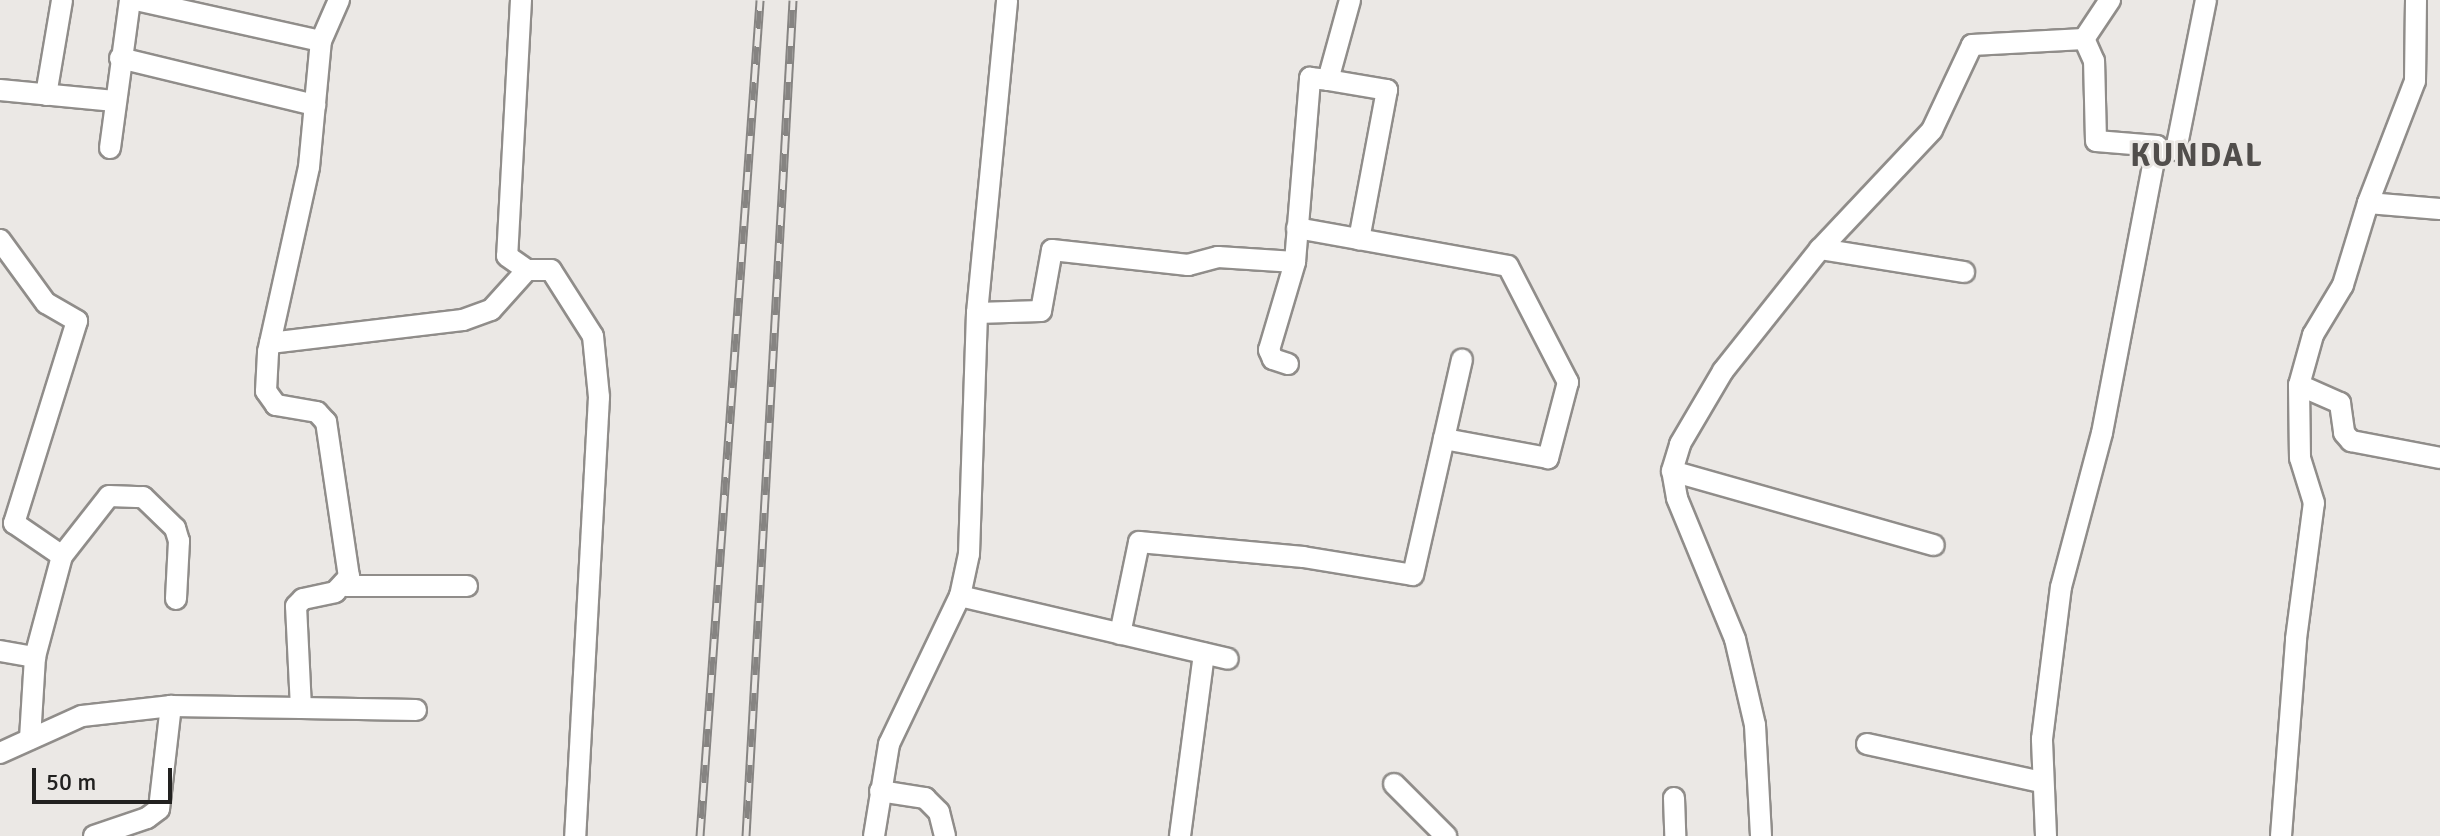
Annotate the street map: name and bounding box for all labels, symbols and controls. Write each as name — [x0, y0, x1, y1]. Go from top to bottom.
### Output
district label: KUNDAL — [2130, 137, 2264, 175]
scale bar — [36, 752, 176, 802]
text: 50 m — [46, 767, 96, 797]

